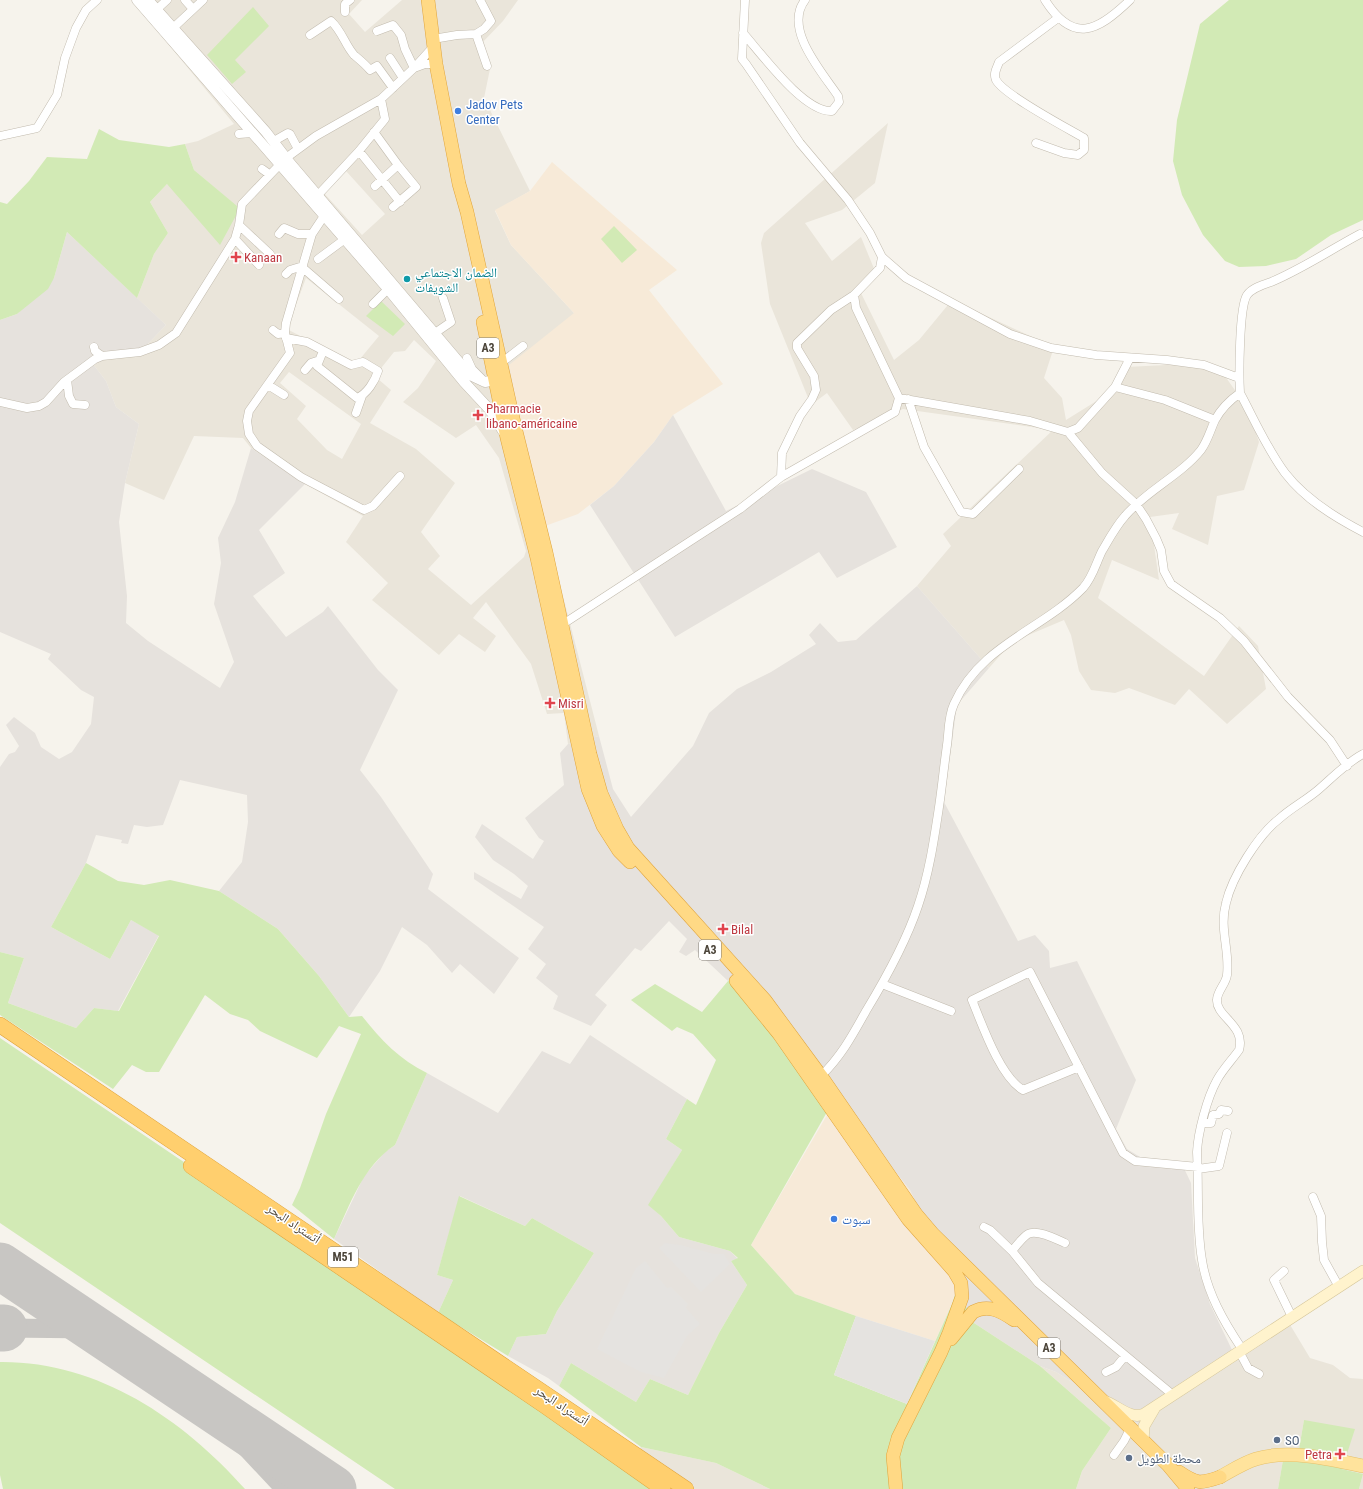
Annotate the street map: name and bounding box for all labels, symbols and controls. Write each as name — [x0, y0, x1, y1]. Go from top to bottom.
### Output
place label: Jadov Pets Center — [466, 97, 523, 127]
marker: Jadov Pets Center — [453, 106, 463, 116]
place label: Kanaan — [244, 250, 282, 265]
marker: Kanaan — [231, 252, 241, 262]
place label: الضمان الاجتماعي الشويفات — [415, 265, 497, 296]
marker: الضمان الاجتماعي الشويفات — [402, 274, 412, 284]
road number: A3 — [477, 338, 499, 358]
place label: Pharmacie libano-américaine — [486, 401, 577, 431]
marker: Pharmacie libano-américaine — [473, 410, 483, 420]
place label: Misri — [558, 696, 584, 711]
marker: Misri — [545, 698, 555, 708]
place label: Bilal — [731, 922, 753, 937]
marker: Bilal — [718, 924, 728, 934]
road number: A3 — [699, 940, 721, 960]
street label: أتستراد البحر — [263, 1200, 323, 1248]
place label: سبوت — [842, 1212, 870, 1228]
marker: سبوت — [829, 1214, 839, 1224]
road number: M51 — [328, 1247, 358, 1267]
road number: A3 — [1038, 1338, 1060, 1358]
street label: أتستراد البحر — [531, 1382, 591, 1430]
place label: SO — [1285, 1433, 1300, 1448]
marker: SO — [1272, 1435, 1282, 1445]
place label: Petra — [1305, 1447, 1332, 1462]
marker: Petra — [1335, 1449, 1345, 1459]
place label: محطة الطويل — [1137, 1451, 1201, 1467]
marker: محطة الطويل — [1124, 1453, 1134, 1463]

